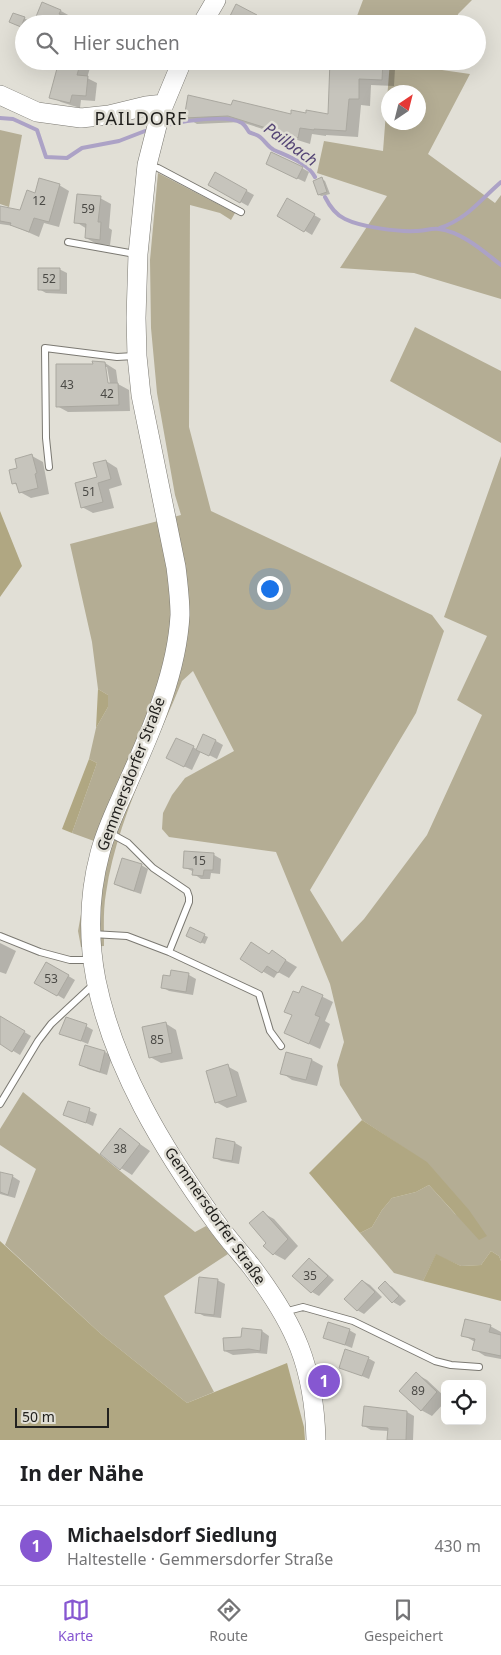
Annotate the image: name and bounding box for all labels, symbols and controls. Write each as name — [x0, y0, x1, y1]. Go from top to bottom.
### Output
search box — [15, 15, 486, 70]
icon: search — [33, 29, 61, 57]
text: Hier suchen — [73, 30, 180, 56]
north arrow — [381, 85, 426, 130]
district label: PAILDORF — [95, 106, 187, 130]
water label: Pailbach — [260, 117, 322, 171]
house number: 12 — [32, 192, 46, 209]
house number: 59 — [81, 200, 95, 217]
house number: 52 — [42, 270, 56, 287]
house number: 43 — [60, 376, 74, 393]
house number: 42 — [100, 385, 114, 402]
house number: 51 — [82, 483, 96, 500]
your location — [257, 576, 283, 602]
street label: Gemmersdorfer Straße — [91, 694, 169, 853]
house number: 15 — [192, 852, 206, 869]
house number: 53 — [44, 970, 58, 987]
house number: 85 — [150, 1031, 164, 1048]
house number: 38 — [113, 1140, 127, 1157]
street label: Gemmersdorfer Straße — [161, 1143, 271, 1288]
house number: 35 — [303, 1267, 317, 1284]
pin: 1 — [308, 1362, 340, 1400]
map controls — [441, 1380, 486, 1425]
button: locate — [441, 1380, 486, 1425]
house number: 89 — [411, 1382, 425, 1399]
scale bar — [15, 1405, 109, 1428]
text: 50 m — [22, 1407, 55, 1426]
text: In der Nähe — [20, 1459, 144, 1487]
text: Michaelsdorf Siedlung — [67, 1522, 277, 1548]
text: 1 — [31, 1535, 41, 1557]
text: 430 m — [434, 1535, 481, 1557]
text: Haltestelle · Gemmersdorfer Straße — [67, 1548, 333, 1570]
tab: Karte — [58, 1596, 93, 1645]
tab: Route — [209, 1596, 248, 1645]
tab: Gespeichert — [364, 1596, 443, 1645]

